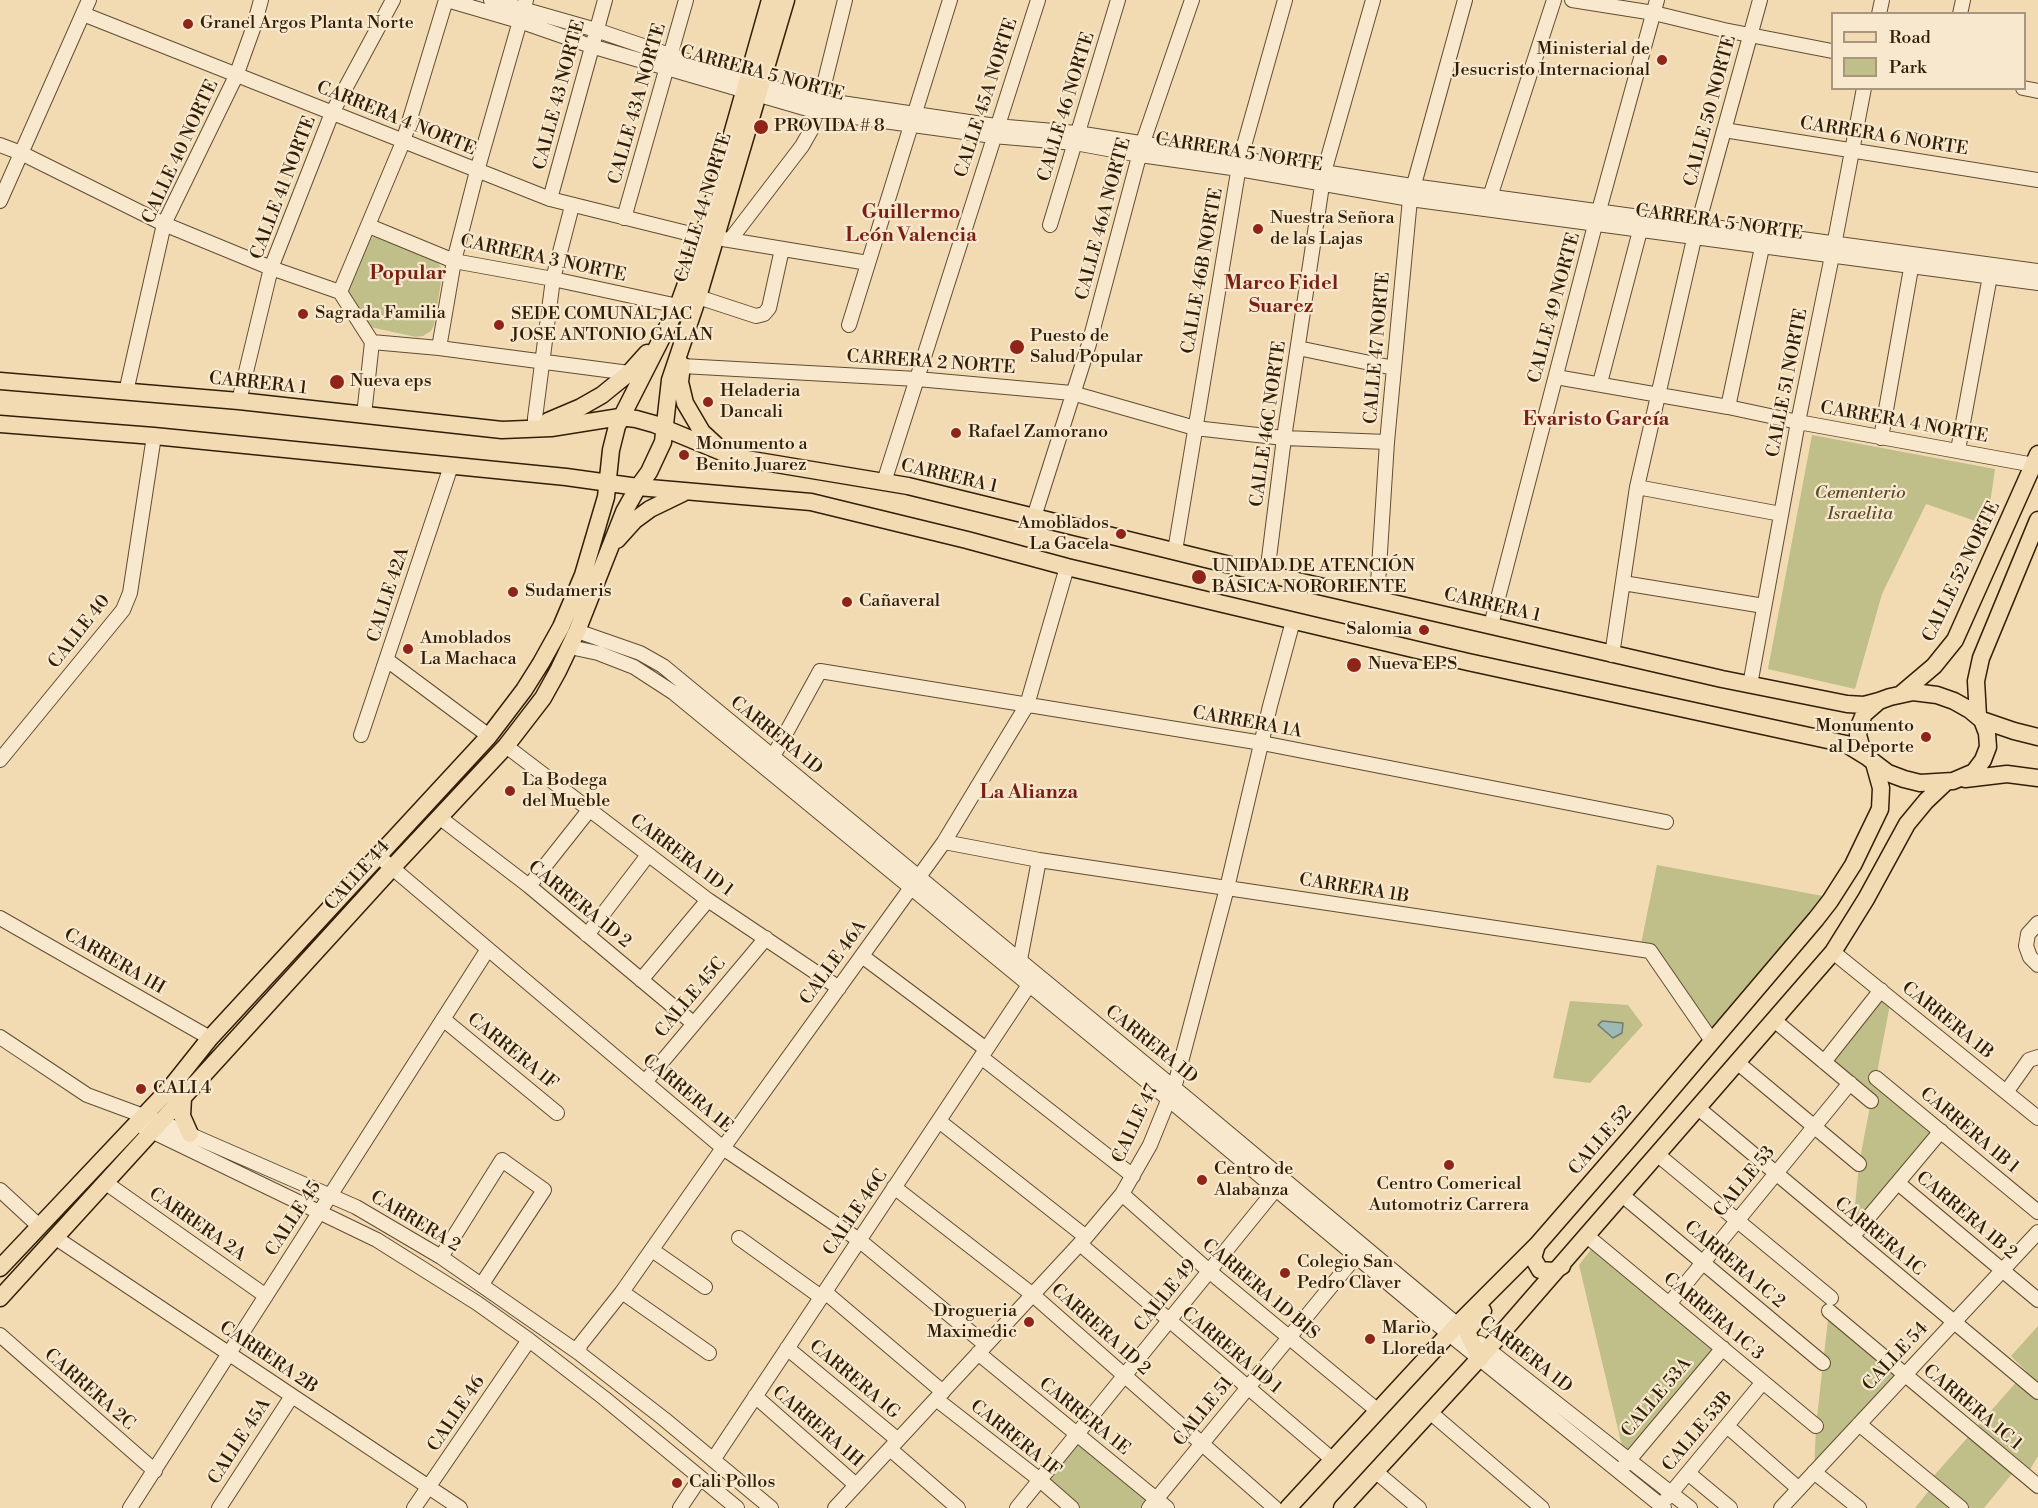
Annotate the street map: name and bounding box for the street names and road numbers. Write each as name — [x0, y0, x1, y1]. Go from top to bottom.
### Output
street label: CALLE 45A NORTE — [951, 15, 1023, 181]
street label: CALLE 43 NORTE — [530, 18, 590, 172]
street label: CALLE 43A NORTE — [605, 21, 671, 187]
street label: CALLE 46 NORTE — [1034, 30, 1100, 184]
street label: CALLE 50 NORTE — [1680, 33, 1742, 189]
street label: CARRERA 5 NORTE — [678, 42, 846, 106]
street label: CALLE 40 NORTE — [138, 77, 224, 227]
street label: CARRERA 4 NORTE — [313, 77, 479, 161]
street label: CALLE 41 NORTE — [247, 113, 321, 263]
street label: CARRERA 6 NORTE — [1798, 113, 1970, 161]
street label: CARRERA 5 NORTE — [1154, 129, 1324, 177]
street label: CALLE 44 NORTE — [671, 131, 737, 285]
street label: CALLE 46A NORTE — [1072, 135, 1136, 303]
street label: CALLE 46B NORTE — [1178, 186, 1228, 356]
street label: CARRERA 5 NORTE — [1634, 201, 1804, 245]
street label: CALLE 49 NORTE — [1524, 230, 1586, 386]
street label: CARRERA 3 NORTE — [458, 231, 628, 287]
street label: CALLE 47 NORTE — [1361, 271, 1395, 425]
street label: CALLE 51 NORTE — [1763, 307, 1813, 459]
street label: CALLE 46C NORTE — [1247, 339, 1291, 509]
street label: CARRERA 2 NORTE — [846, 346, 1016, 380]
street label: CARRERA 1 — [208, 368, 308, 400]
street label: CARRERA 4 NORTE — [1818, 398, 1990, 448]
street label: CARRERA 1 — [899, 455, 999, 499]
street label: CALLE 52 NORTE — [1919, 498, 2005, 646]
street label: CALLE 42A — [364, 545, 414, 645]
street label: CARRERA 1 — [1442, 584, 1542, 628]
street label: CALLE 40 — [44, 591, 116, 673]
street label: CARRERA 1D — [725, 692, 827, 780]
street label: CARRERA 1A — [1191, 703, 1303, 743]
street label: CARRERA 1D 1 — [625, 810, 737, 902]
street label: CALLE 44 — [321, 836, 395, 916]
street label: CARRERA 1D 2 — [523, 857, 635, 953]
street label: CARRERA 1B — [1297, 870, 1411, 908]
street label: CALLE 46A — [796, 917, 872, 1009]
street label: CARRERA 1H — [60, 924, 168, 1000]
street label: CALLE 45C — [651, 953, 731, 1043]
street label: CARRERA 1B — [1897, 978, 1997, 1064]
street label: CARRERA 1D — [1100, 1001, 1202, 1089]
street label: CARRERA 1F — [462, 1009, 562, 1095]
street label: CARRERA 1E — [638, 1050, 736, 1138]
street label: CALLE 47 — [1108, 1081, 1164, 1167]
street label: CARRERA 1B 1 — [1915, 1083, 2023, 1179]
street label: CALLE 52 — [1565, 1102, 1637, 1180]
street label: CALLE 53 — [1710, 1142, 1780, 1222]
street label: CALLE 46C — [819, 1166, 893, 1260]
street label: CARRERA 1B 2 — [1911, 1168, 2021, 1264]
street label: CALLE 45 — [262, 1177, 326, 1261]
street label: CARRERA 2A — [144, 1184, 250, 1266]
street label: CARRERA 2 — [366, 1187, 464, 1257]
street label: CARRERA 1C — [1830, 1193, 1928, 1281]
street label: CARRERA 1C 2 — [1679, 1217, 1789, 1313]
street label: CARRERA 1D BIS — [1197, 1235, 1323, 1345]
street label: CALLE 49 — [1130, 1255, 1202, 1337]
street label: CARRERA 1C 3 — [1658, 1269, 1768, 1365]
street label: CARRERA 1D 2 — [1046, 1280, 1154, 1380]
street label: CARRERA 1D 1 — [1177, 1303, 1285, 1399]
street label: CARRERA 1D — [1474, 1312, 1576, 1398]
street label: CARRERA 2B — [215, 1317, 321, 1399]
street label: CALLE 54 — [1859, 1318, 1933, 1396]
street label: CARRERA 1G — [804, 1336, 904, 1424]
street label: CARRERA 2C — [39, 1345, 139, 1435]
street label: CALLE 53A — [1617, 1354, 1697, 1442]
street label: CARRERA 1C 1 — [1918, 1360, 2026, 1456]
street label: CALLE 46 — [424, 1372, 490, 1456]
street label: CALLE 51 — [1170, 1373, 1238, 1451]
street label: CARRERA 1E — [1034, 1374, 1134, 1460]
street label: CARRERA 1H — [767, 1382, 867, 1472]
street label: CALLE 53B — [1658, 1388, 1738, 1476]
street label: CALLE 45A — [204, 1395, 276, 1489]
street label: CARRERA 1F — [965, 1396, 1065, 1482]

